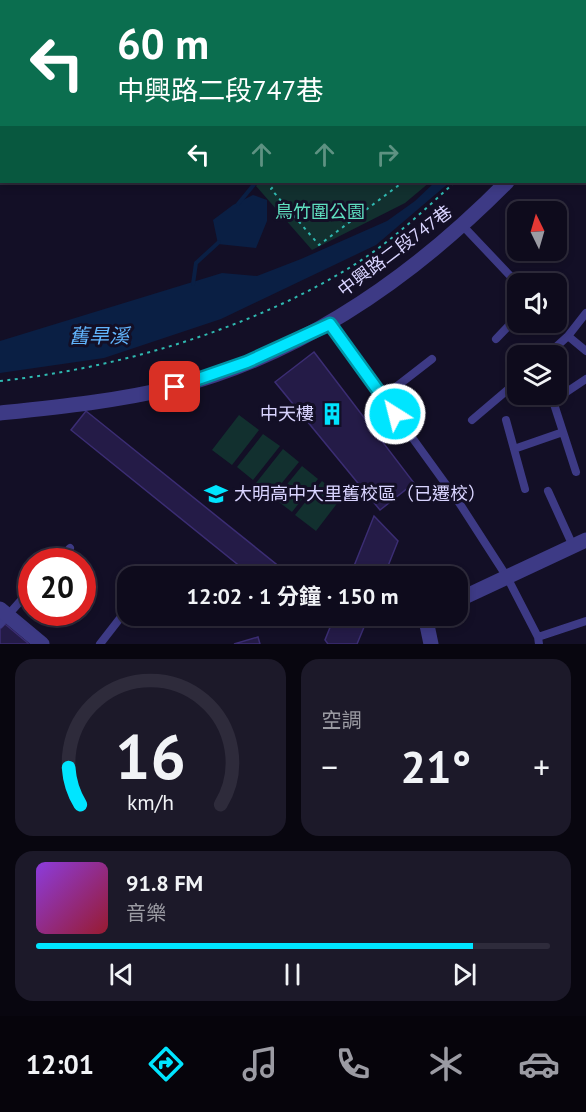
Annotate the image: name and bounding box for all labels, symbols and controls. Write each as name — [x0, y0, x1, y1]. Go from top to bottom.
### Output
text: 60 m — [117, 16, 209, 71]
icon: left — [18, 24, 96, 102]
text: 中興路二段747巷 — [117, 73, 323, 107]
icon: left — [182, 138, 215, 171]
icon: ahead — [245, 138, 278, 171]
icon: ahead — [308, 138, 341, 171]
icon: right — [371, 138, 404, 171]
park label: 鳥竹圍公園 — [275, 200, 365, 223]
street label: 中興路二段747巷 — [333, 200, 457, 301]
north arrow — [507, 201, 567, 261]
map controls — [507, 201, 567, 405]
button: sound — [507, 273, 567, 333]
water label: 舊旱溪 — [69, 323, 132, 349]
button: layers — [507, 345, 567, 405]
pin — [149, 361, 200, 412]
icon: arrive — [158, 370, 191, 403]
position arrow — [363, 382, 427, 446]
building icon: 中天樓 — [319, 401, 345, 427]
place label: 中天樓 — [260, 402, 314, 425]
school or university icon: 大明高中大里舊校區（已遷校） — [203, 481, 229, 507]
place label: 大明高中大里舊校區（已遷校） — [234, 482, 486, 505]
speed limit sign: 20 — [18, 548, 96, 626]
text: 12:02 · 1 分鐘 · 150 m — [187, 582, 398, 610]
text: 空調 — [322, 707, 362, 733]
text: 16 — [115, 715, 186, 796]
text: 21° — [400, 737, 471, 795]
text: − — [322, 745, 338, 788]
text: + — [533, 745, 550, 788]
text: km/h — [127, 788, 174, 816]
text: 91.8 FM — [126, 869, 203, 897]
text: 音樂 — [126, 900, 166, 926]
icon: previous — [105, 958, 138, 991]
icon: pause — [276, 958, 309, 991]
icon: next — [448, 958, 481, 991]
icon: directions — [145, 1043, 187, 1085]
icon: music — [239, 1043, 281, 1085]
icon: phone — [332, 1043, 374, 1085]
icon: climate — [425, 1043, 467, 1085]
icon: car — [518, 1043, 560, 1085]
text: 12:01 — [26, 1047, 94, 1081]

